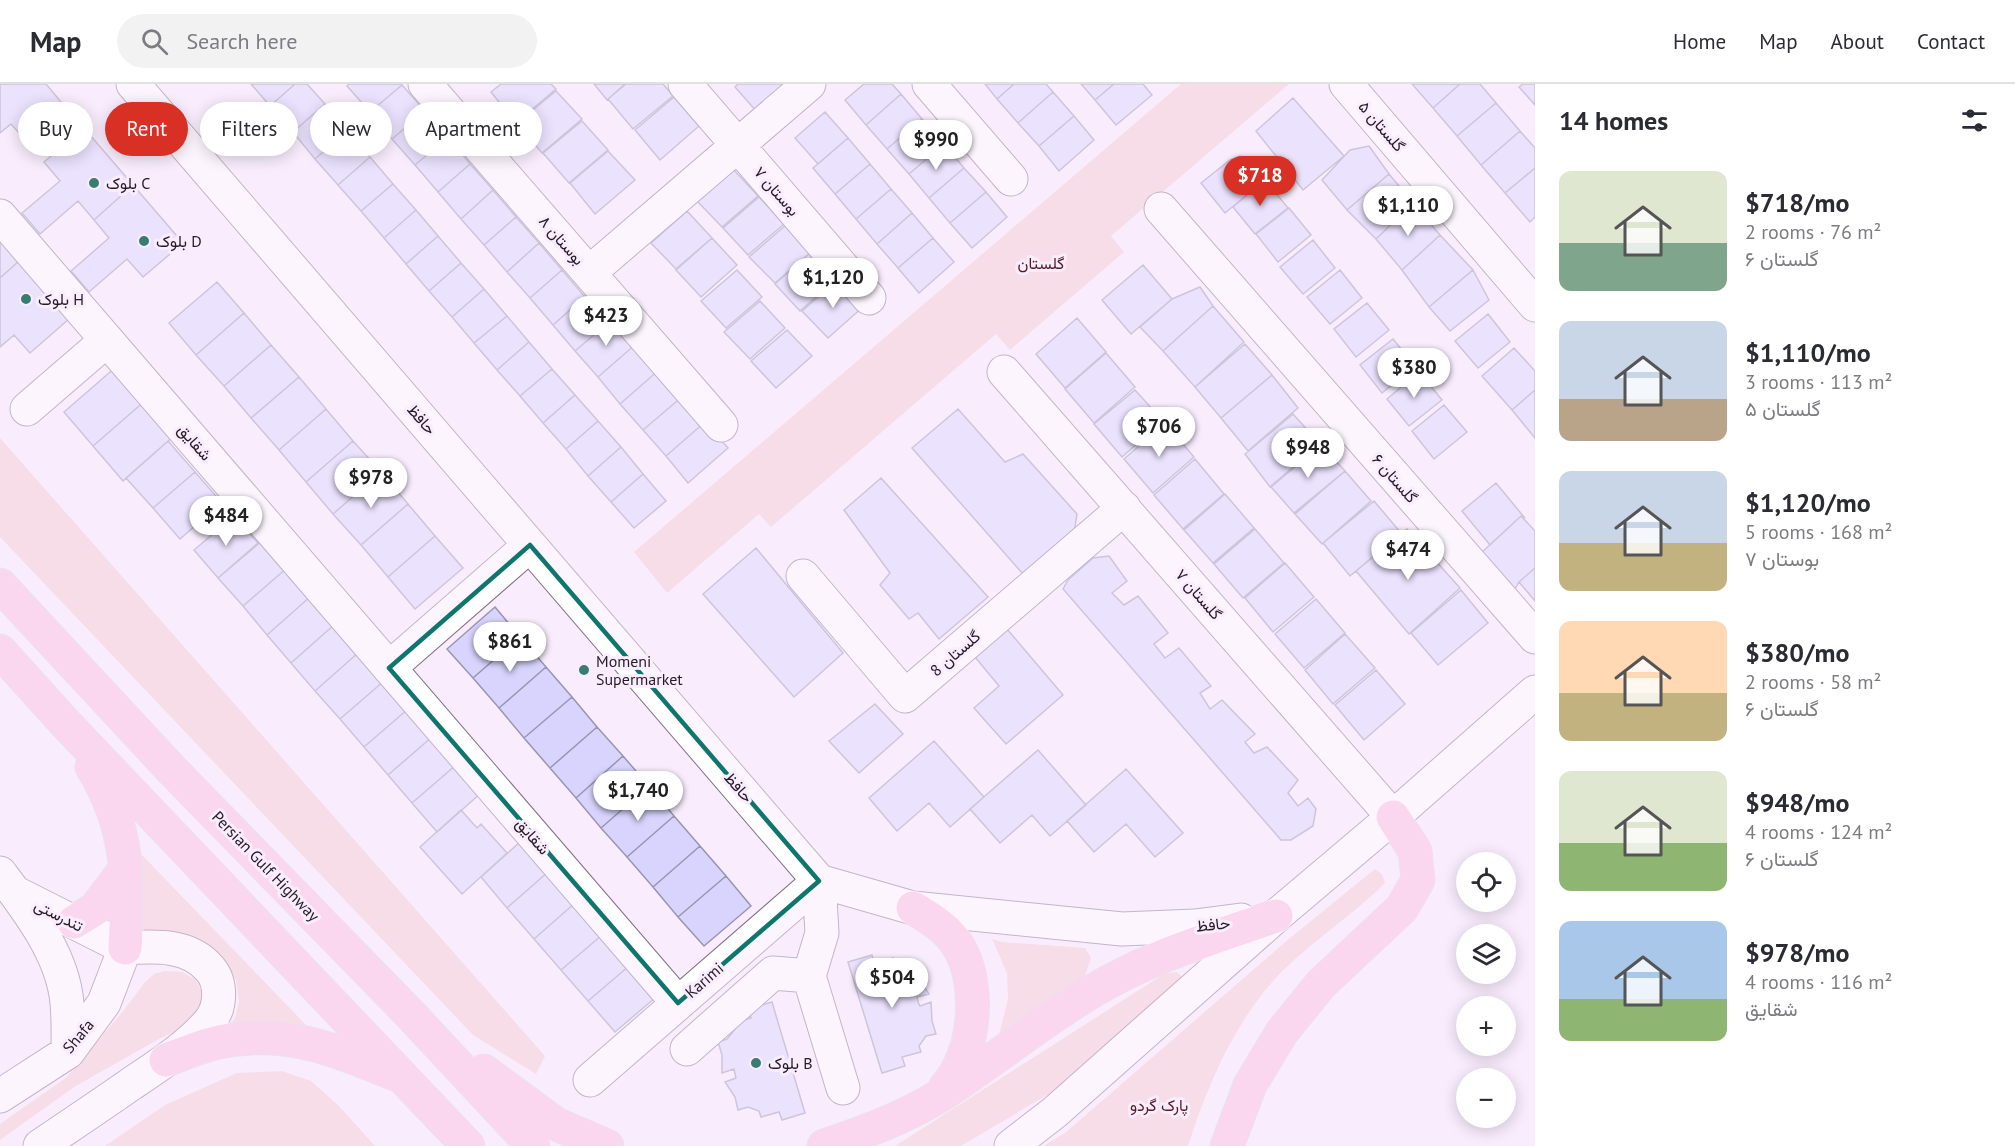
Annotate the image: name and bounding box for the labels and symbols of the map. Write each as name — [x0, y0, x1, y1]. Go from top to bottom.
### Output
street label: گلستان ۵ — [1355, 97, 1409, 155]
pin: $990 — [900, 120, 972, 171]
pin: $718 — [1224, 156, 1296, 207]
street label: بوستان ۷ — [749, 162, 804, 221]
place label: بلوک C — [106, 173, 150, 194]
marker: بلوک C — [87, 176, 101, 190]
pin: $1,110 — [1359, 186, 1457, 237]
street label: بوستان ۸ — [534, 211, 589, 270]
place label: بلوک D — [156, 231, 202, 252]
marker: بلوک D — [137, 234, 151, 248]
park label: گلستان — [1018, 253, 1064, 273]
pin: $1,120 — [784, 258, 882, 309]
place label: بلوک H — [38, 289, 84, 310]
marker: بلوک H — [19, 292, 33, 306]
pin: $423 — [570, 296, 642, 347]
pin: $380 — [1378, 348, 1450, 399]
street label: حافظ — [403, 399, 441, 439]
pin: $706 — [1123, 407, 1195, 458]
street label: شقایق — [173, 420, 216, 465]
pin: $948 — [1272, 428, 1344, 479]
street label: گلستان ۶ — [1368, 449, 1422, 507]
pin: $978 — [335, 458, 407, 509]
pin: $484 — [190, 496, 262, 547]
pin: $474 — [1372, 530, 1444, 581]
street label: گلستان ۷ — [1172, 565, 1226, 623]
pin: $861 — [474, 622, 546, 673]
street label: گلستان 8 — [926, 626, 984, 680]
place label: Momeni Supermarket — [596, 651, 683, 689]
marker: Momeni Supermarket — [577, 663, 591, 677]
street label: حافظ — [720, 767, 758, 807]
pin: $1,740 — [589, 771, 687, 822]
street label: Persian Gulf Highway — [208, 807, 324, 926]
street label: شقایق — [511, 814, 554, 859]
street label: تندرستی — [31, 894, 87, 937]
street label: حافظ — [1195, 912, 1231, 936]
street label: Karimi — [681, 958, 727, 1002]
pin: $504 — [856, 958, 928, 1009]
street label: Shafa — [58, 1015, 98, 1057]
place label: بلوک B — [768, 1053, 813, 1074]
marker: بلوک B — [749, 1056, 763, 1070]
park label: پارک گردو — [1130, 1095, 1188, 1117]

